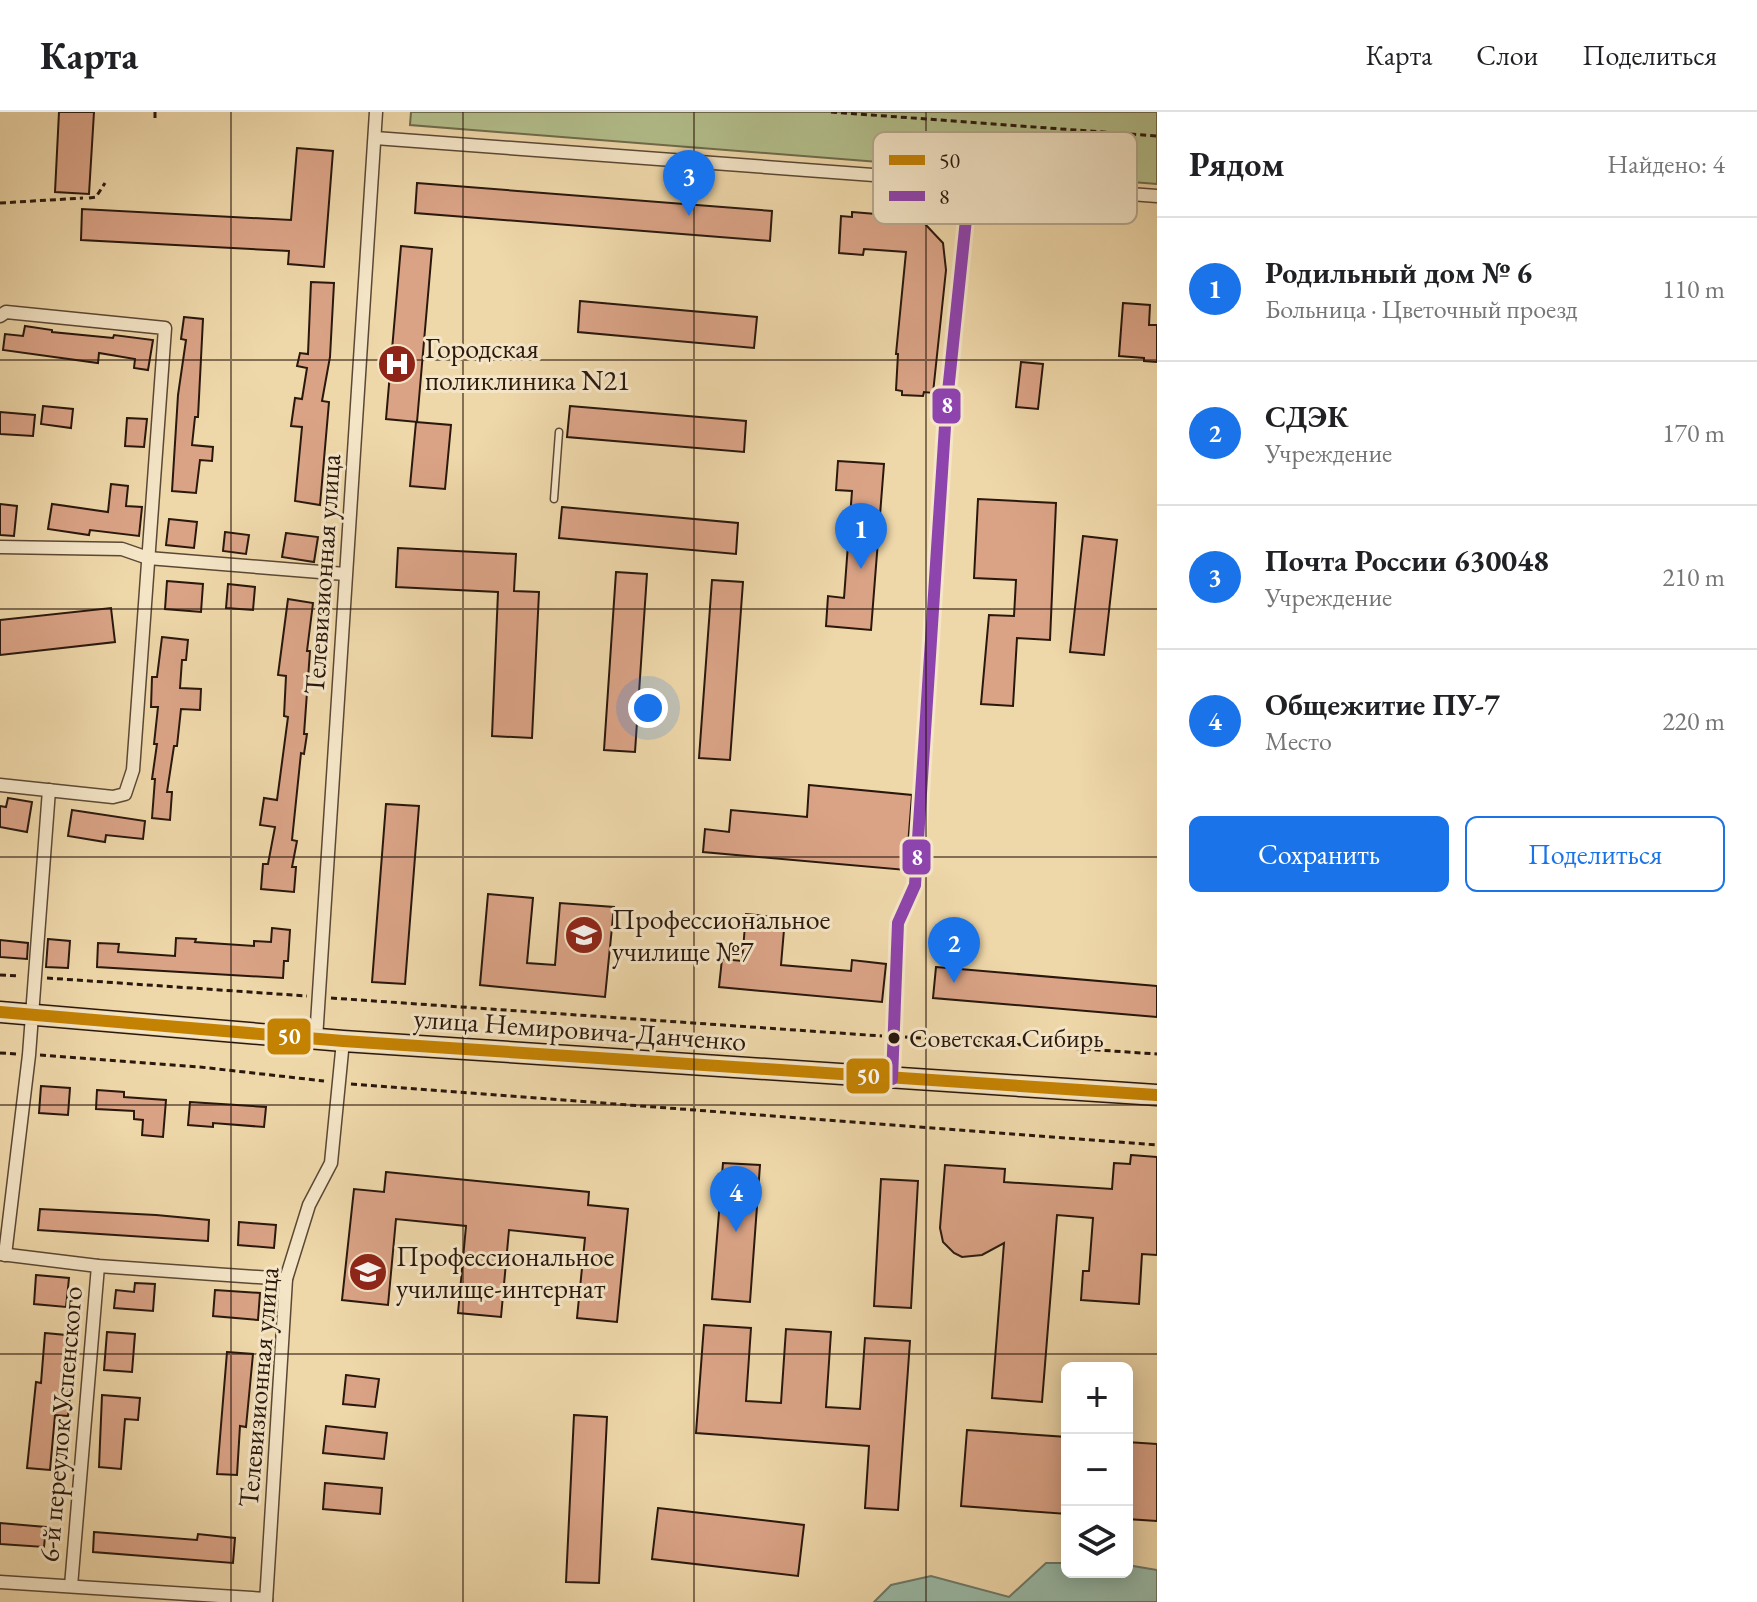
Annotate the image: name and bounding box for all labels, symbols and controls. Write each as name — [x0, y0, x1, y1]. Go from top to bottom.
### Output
text: Карта — [40, 31, 138, 80]
text: Карта — [1365, 37, 1432, 73]
text: Слои — [1476, 37, 1538, 73]
text: Поделиться — [1582, 37, 1717, 73]
legend — [873, 132, 1137, 224]
text: Рядом — [1189, 142, 1284, 186]
text: 50 — [939, 146, 961, 175]
text: Найдено: 4 — [1607, 147, 1725, 181]
pin: 3 — [663, 150, 715, 216]
text: 8 — [939, 182, 950, 211]
text: Родильный дом № 6 — [1265, 253, 1532, 292]
text: 1 — [1208, 272, 1222, 306]
text: 110 m — [1662, 272, 1725, 306]
text: Больница · Цветочный проезд — [1265, 292, 1578, 326]
place label: Городская поликлиника N21 — [425, 330, 630, 398]
hospital icon: Городская поликлиника N21 — [376, 343, 418, 385]
line badge: 8 — [931, 387, 962, 425]
text: 8 — [941, 391, 953, 420]
text: СДЭК — [1265, 397, 1348, 436]
text: 2 — [1208, 416, 1222, 450]
text: 170 m — [1662, 416, 1725, 450]
text: Учреждение — [1265, 436, 1392, 470]
street label: Телевизионная улица — [296, 452, 348, 695]
pin: 1 — [835, 503, 887, 569]
text: Почта России 630048 — [1265, 541, 1549, 580]
text: 3 — [1208, 560, 1222, 594]
text: 210 m — [1662, 560, 1725, 594]
text: Учреждение — [1265, 580, 1392, 614]
text: Общежитие ПУ-7 — [1265, 685, 1500, 724]
your location — [628, 688, 668, 728]
text: 4 — [1208, 704, 1222, 738]
text: 220 m — [1662, 704, 1725, 738]
text: Место — [1265, 724, 1332, 758]
button: Сохранить — [1189, 816, 1449, 892]
button: Поделиться — [1465, 816, 1725, 892]
line badge: 8 — [901, 838, 932, 876]
text: 8 — [911, 843, 923, 872]
place label: Профессиональное училище №7 — [612, 901, 831, 969]
school or university icon: Профессиональное училище №7 — [563, 914, 605, 956]
pin: 2 — [928, 917, 980, 983]
street label: улица Немировича-Данченко — [412, 999, 748, 1059]
line badge: 50 — [266, 1017, 312, 1056]
place label: Советская Сибирь — [909, 1021, 1104, 1055]
text: 50 — [277, 1022, 301, 1051]
marker: Советская Сибирь — [886, 1030, 902, 1046]
line badge: 50 — [845, 1057, 891, 1095]
text: 50 — [856, 1062, 880, 1091]
pin: 4 — [710, 1166, 762, 1232]
place label: Профессиональное училище-интернат — [396, 1238, 615, 1306]
school or university icon: Профессиональное училище-интернат — [347, 1251, 389, 1293]
street label: Телевизионная улица — [230, 1265, 287, 1509]
street label: 6-й переулок Успенского — [30, 1285, 90, 1563]
map controls — [1061, 1362, 1133, 1578]
button: + — [1061, 1362, 1133, 1434]
button: − — [1061, 1434, 1133, 1506]
button: layers — [1061, 1506, 1133, 1578]

